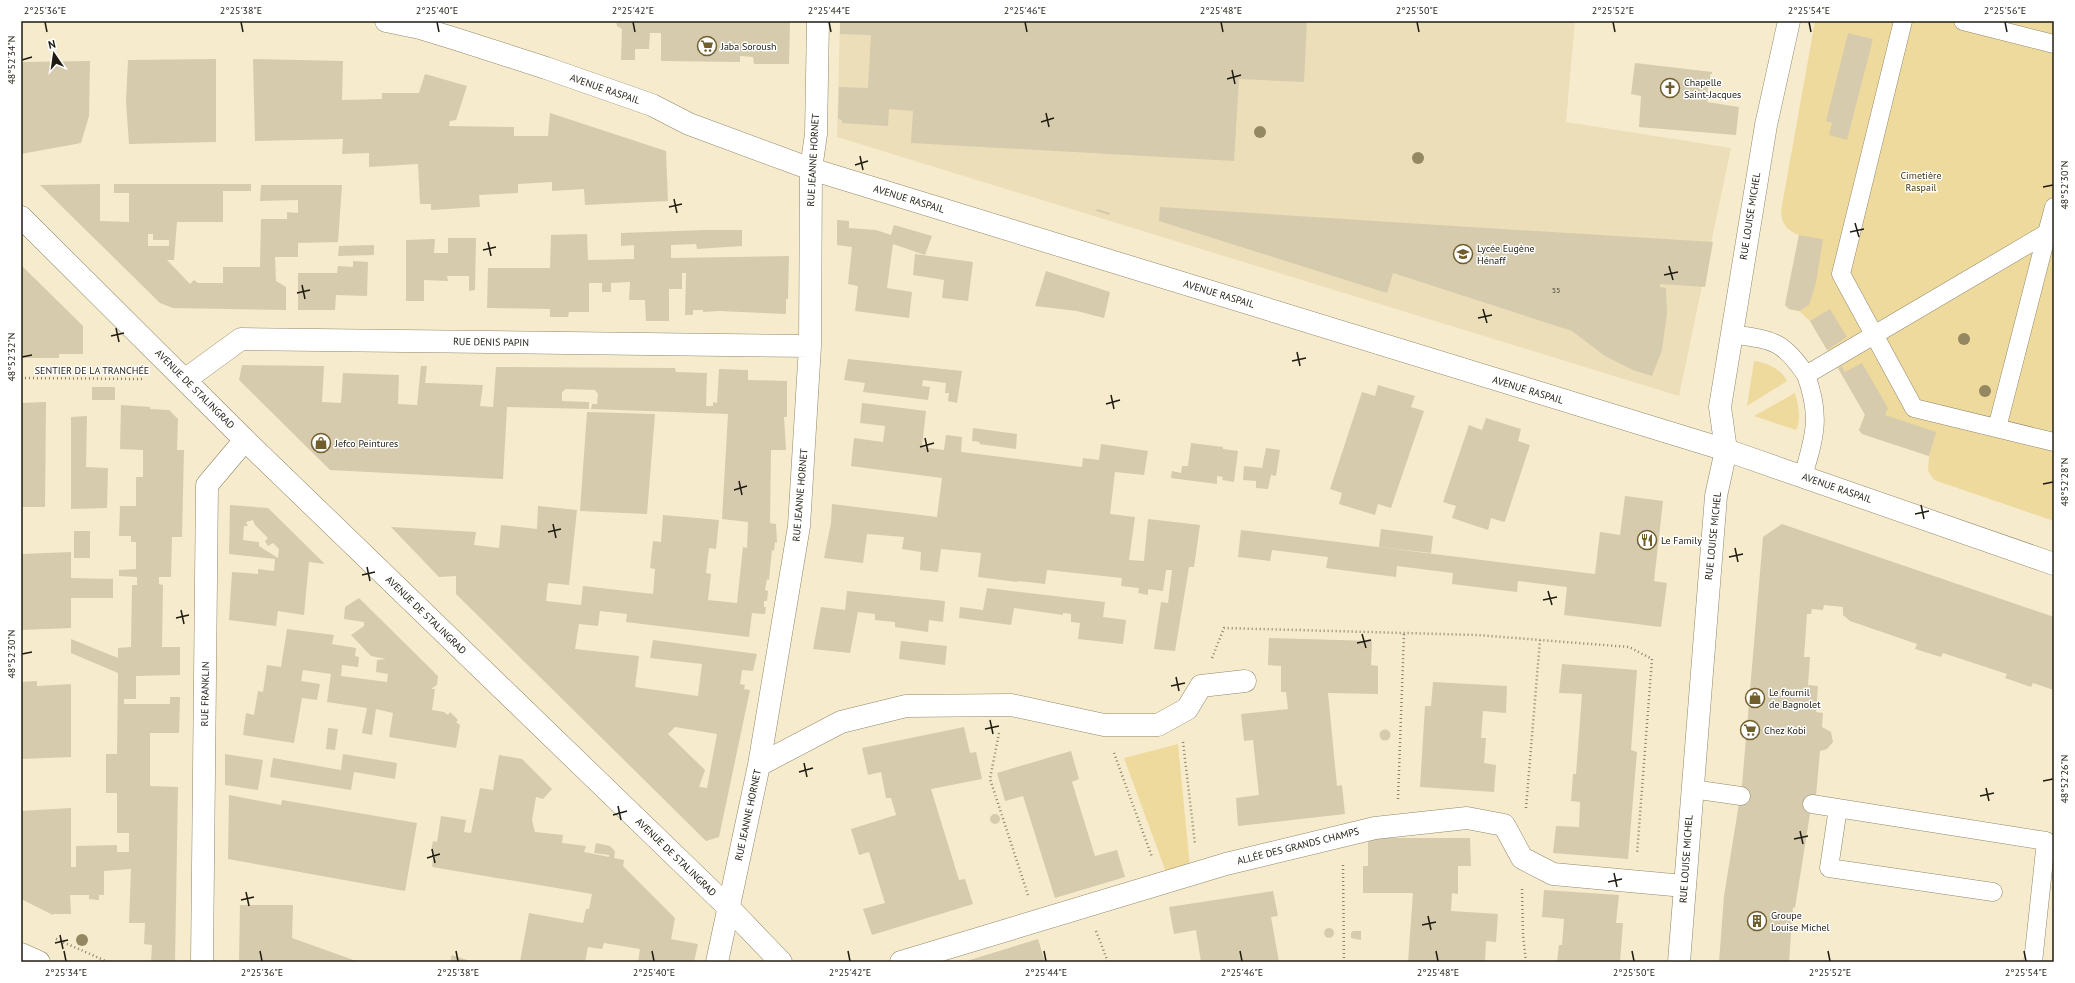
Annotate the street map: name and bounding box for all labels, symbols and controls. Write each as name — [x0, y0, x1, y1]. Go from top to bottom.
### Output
text: 2°25'36"E — [24, 4, 66, 17]
text: 2°25'38"E — [220, 4, 262, 17]
text: 2°25'40"E — [416, 4, 458, 17]
text: 2°25'42"E — [612, 4, 654, 17]
text: 2°25'44"E — [808, 4, 850, 17]
text: 2°25'46"E — [1004, 4, 1046, 17]
text: 2°25'48"E — [1200, 4, 1242, 17]
text: 2°25'50"E — [1396, 4, 1438, 17]
text: 2°25'52"E — [1592, 4, 1634, 17]
text: 2°25'54"E — [1788, 4, 1830, 17]
text: 2°25'56"E — [1984, 4, 2026, 17]
north arrow — [34, 34, 74, 74]
text: 48°52'34"N — [5, 35, 18, 85]
supermarket icon: Jaba Soroush — [696, 35, 718, 57]
text: N — [47, 37, 57, 52]
place label: Jaba Soroush — [720, 40, 776, 53]
street label: AVENUE RASPAIL — [568, 71, 642, 107]
place label: Chapelle Saint-Jacques — [1684, 76, 1741, 101]
church icon: Chapelle Saint-Jacques — [1659, 77, 1681, 99]
street label: RUE JEANNE HORNET — [804, 113, 822, 207]
text: 48°52'30"N — [2058, 160, 2071, 210]
park label: Cimetière Raspail — [1900, 169, 1942, 194]
street label: RUE LOUISE MICHEL — [1737, 171, 1763, 261]
street label: AVENUE RASPAIL — [872, 182, 946, 216]
place label: Lycée Eugène Hénaff — [1477, 242, 1535, 267]
school or university icon: Lycée Eugène Hénaff — [1452, 243, 1474, 265]
street label: AVENUE RASPAIL — [1182, 277, 1256, 311]
house number: 55 — [1552, 285, 1560, 295]
text: 48°52'32"N — [5, 332, 18, 382]
street label: RUE DENIS PAPIN — [453, 335, 529, 349]
street label: AVENUE DE STALINGRAD — [152, 346, 238, 432]
street label: SENTIER DE LA TRANCHÉE — [35, 364, 149, 377]
street label: AVENUE RASPAIL — [1491, 373, 1565, 407]
shop icon: Jefco Peintures — [310, 432, 332, 454]
place label: Jefco Peintures — [334, 437, 398, 450]
street label: RUE JEANNE HORNET — [789, 448, 811, 542]
text: 48°52'28"N — [2058, 457, 2071, 507]
street label: AVENUE RASPAIL — [1800, 470, 1874, 506]
street label: RUE LOUISE MICHEL — [1702, 491, 1724, 581]
restaurant icon: Le Family — [1636, 529, 1658, 551]
place label: Le Family — [1661, 534, 1702, 547]
street label: AVENUE DE STALINGRAD — [383, 573, 469, 657]
text: 48°52'30"N — [5, 629, 18, 679]
street label: RUE FRANKLIN — [198, 661, 212, 727]
place label: Le fournil de Bagnolet — [1769, 686, 1821, 711]
shop icon: Le fournil de Bagnolet — [1744, 687, 1766, 709]
supermarket icon: Chez Kobi — [1739, 719, 1761, 741]
place label: Chez Kobi — [1764, 724, 1806, 737]
text: 48°52'26"N — [2058, 754, 2071, 804]
street label: RUE JEANNE HORNET — [732, 768, 764, 862]
street label: RUE LOUISE MICHEL — [1676, 814, 1696, 904]
street label: AVENUE DE STALINGRAD — [633, 815, 719, 899]
street label: ALLÉE DES GRANDS CHAMPS — [1236, 825, 1360, 867]
place label: Groupe Louise Michel — [1771, 909, 1830, 934]
building icon: Groupe Louise Michel — [1746, 910, 1768, 932]
text: 2°25'34"E — [45, 966, 87, 979]
text: 2°25'36"E — [241, 966, 283, 979]
text: 2°25'38"E — [437, 966, 479, 979]
text: 2°25'40"E — [633, 966, 675, 979]
text: 2°25'42"E — [829, 966, 871, 979]
text: 2°25'44"E — [1025, 966, 1067, 979]
text: 2°25'46"E — [1221, 966, 1263, 979]
text: 2°25'48"E — [1417, 966, 1459, 979]
text: 2°25'50"E — [1613, 966, 1655, 979]
text: 2°25'52"E — [1809, 966, 1851, 979]
text: 2°25'54"E — [2005, 966, 2047, 979]

